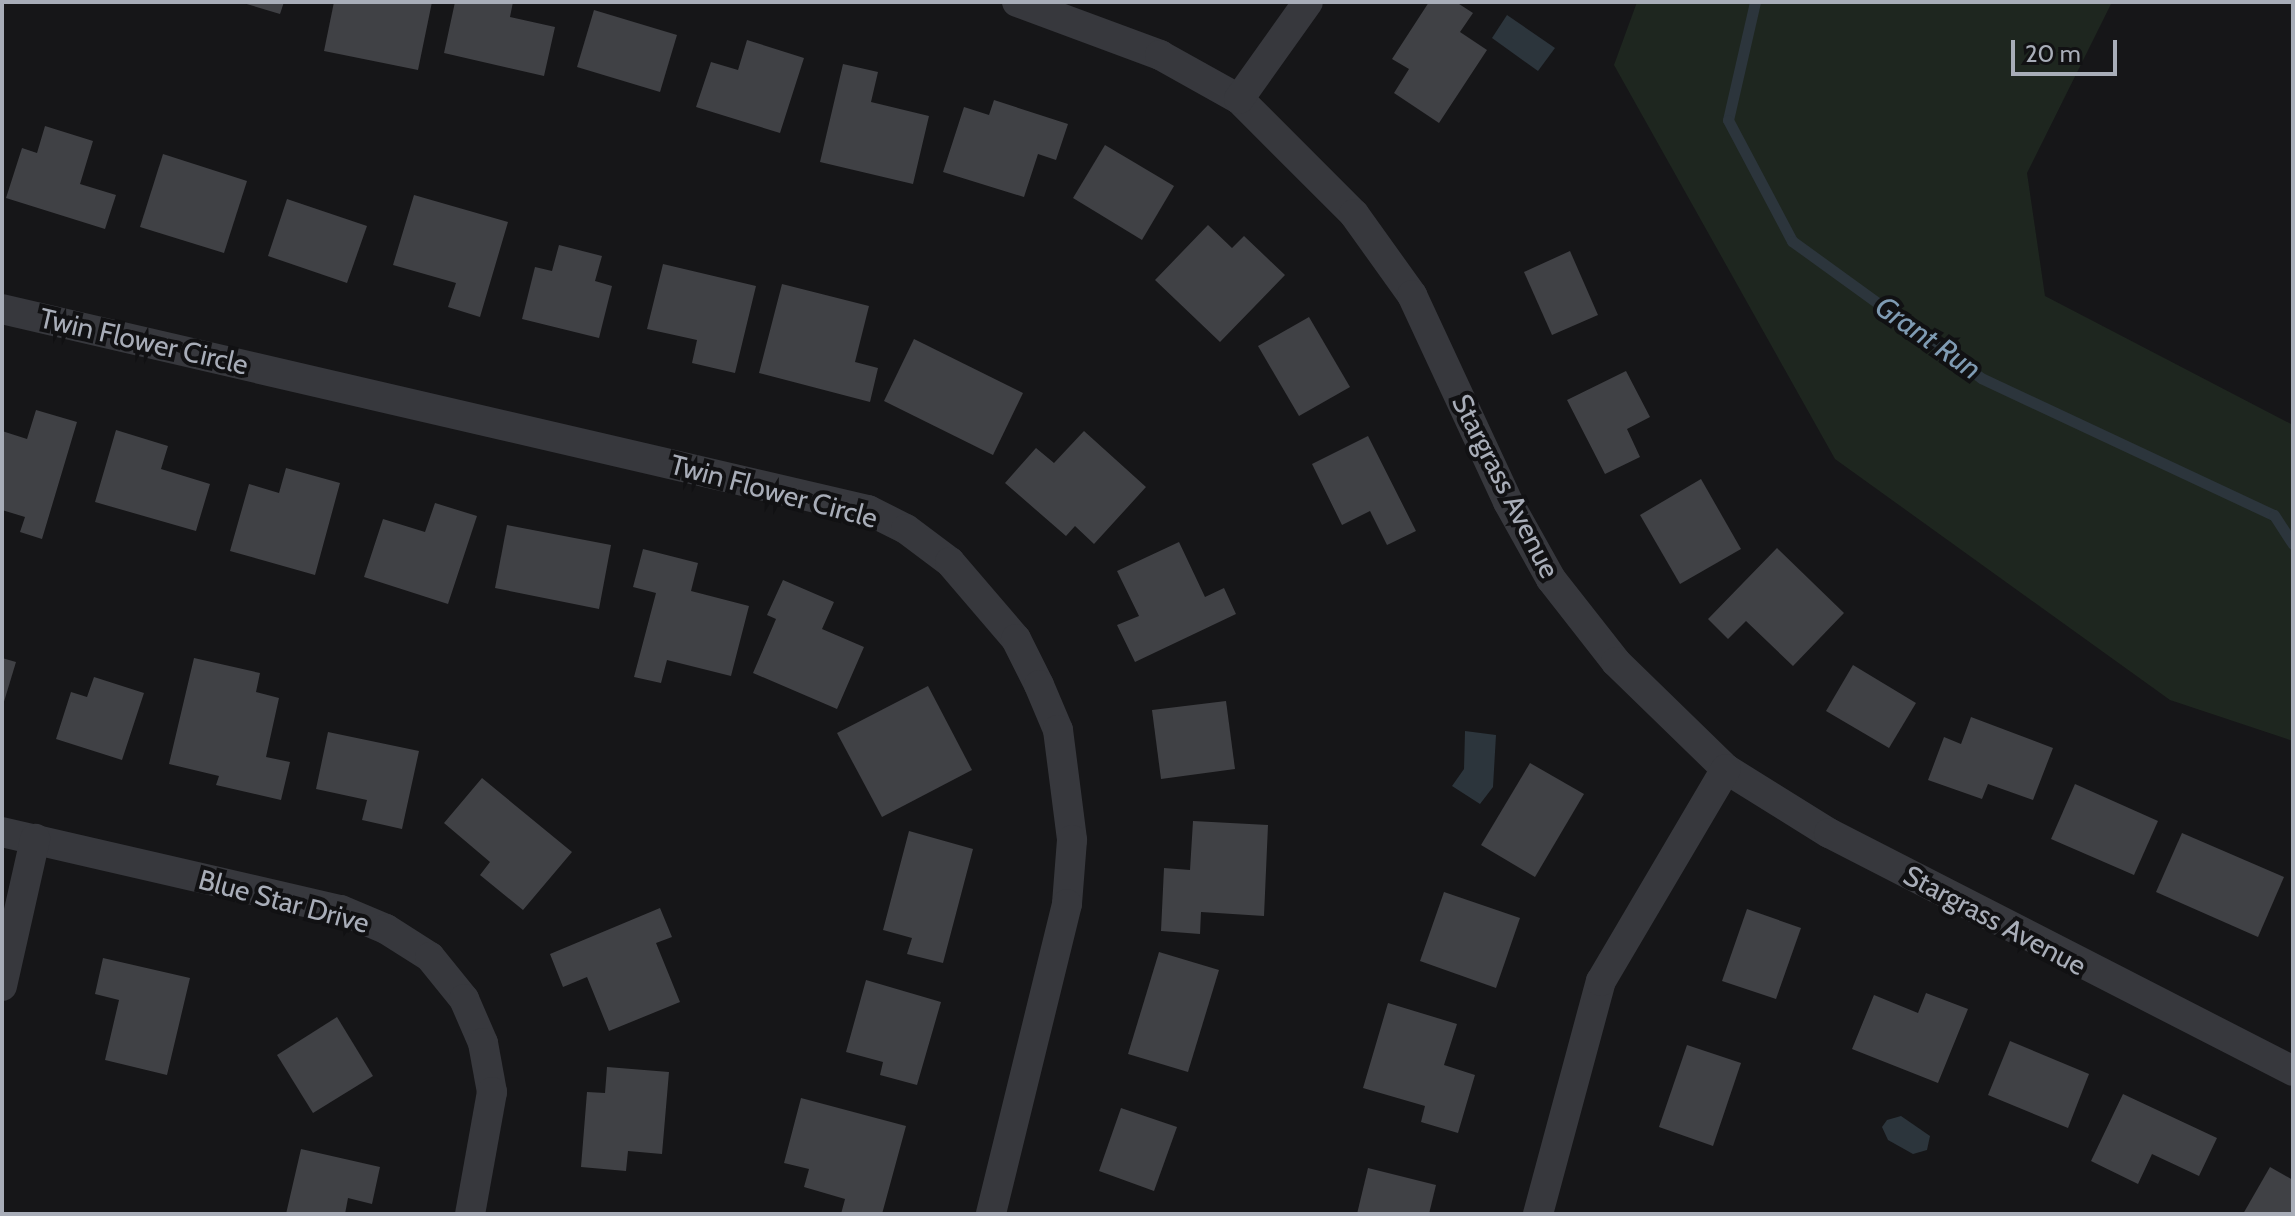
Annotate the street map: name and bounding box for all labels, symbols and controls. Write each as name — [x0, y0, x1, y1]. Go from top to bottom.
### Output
scale bar — [2015, 24, 2121, 74]
text: 20 m — [2025, 39, 2081, 68]
water label: Grant Run — [1868, 289, 1988, 387]
street label: Twin Flower Circle — [36, 301, 252, 381]
street label: Stargrass Avenue — [1445, 388, 1567, 584]
street label: Twin Flower Circle — [667, 447, 881, 535]
street label: Stargrass Avenue — [1898, 858, 2092, 982]
street label: Blue Star Drive — [195, 862, 373, 940]

